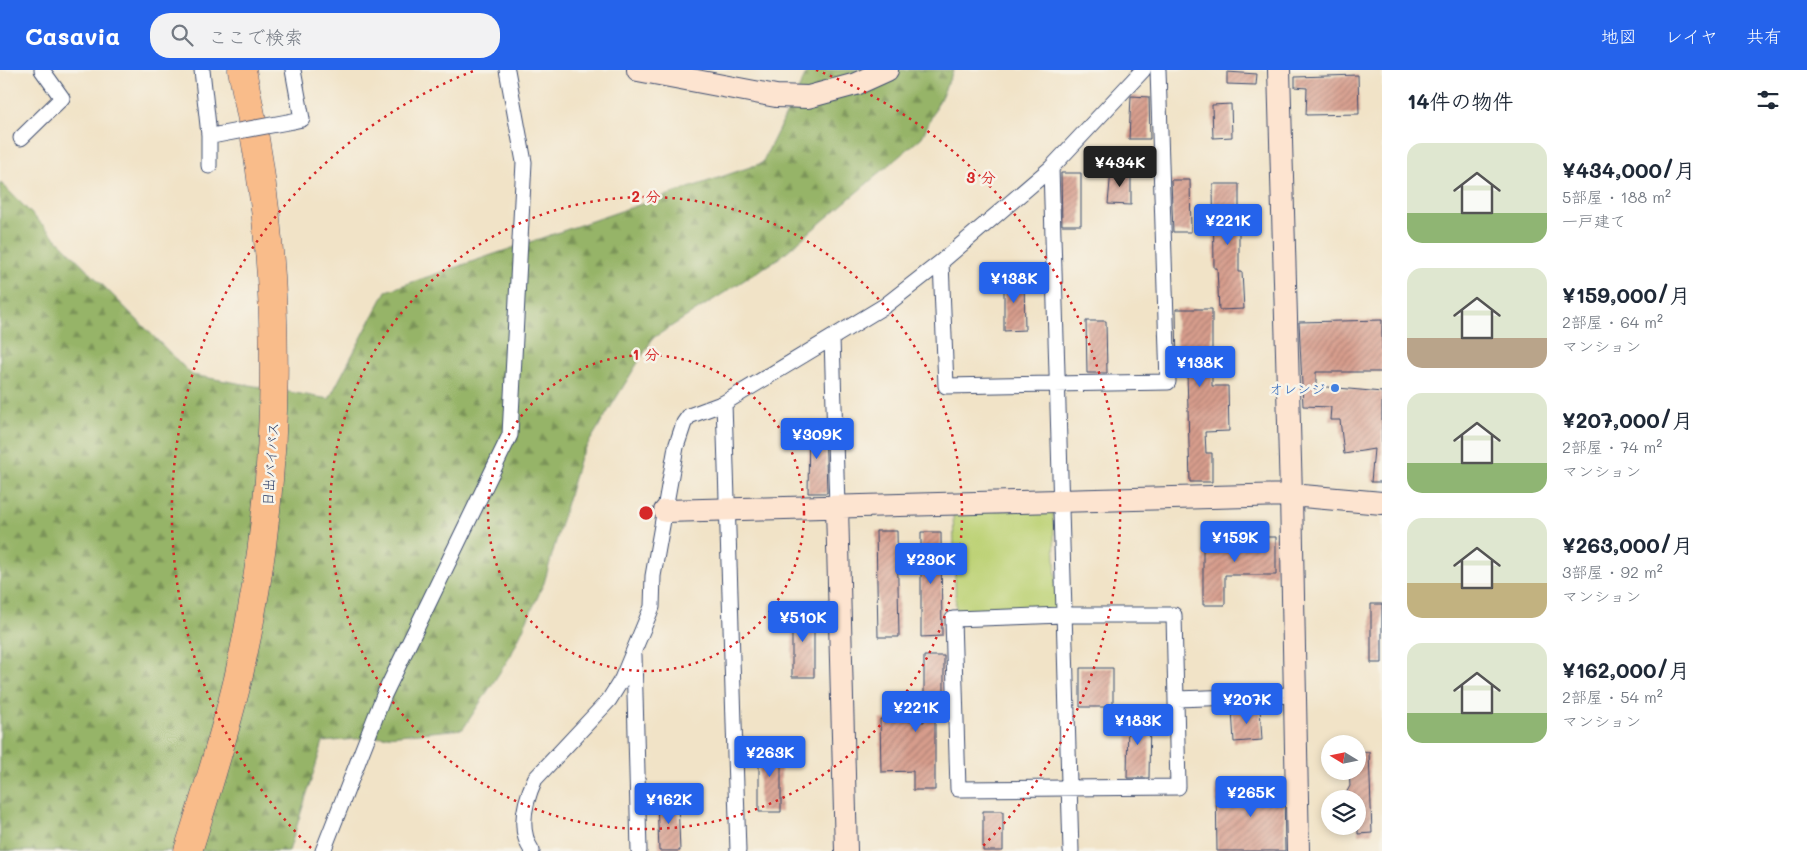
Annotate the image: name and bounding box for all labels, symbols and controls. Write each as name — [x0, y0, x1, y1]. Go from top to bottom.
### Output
search box — [150, 13, 500, 58]
text: Casavia — [25, 20, 120, 51]
icon: search — [168, 21, 196, 49]
text: ここで検索 — [208, 24, 303, 49]
text: 地図 — [1601, 24, 1637, 48]
text: レイヤ — [1665, 24, 1718, 48]
text: 共有 — [1746, 24, 1782, 48]
icon: filters — [1754, 86, 1782, 114]
text: 14件の物件 — [1407, 87, 1514, 114]
pin: ¥434K — [1085, 146, 1155, 188]
text: ¥434K — [1095, 151, 1145, 172]
text: ¥434,000/月 — [1562, 156, 1695, 183]
icon: home — [1447, 163, 1507, 223]
text: 3 分 — [966, 167, 996, 187]
text: 2 分 — [632, 186, 660, 206]
text: 5部屋 · 188 m² — [1562, 186, 1671, 207]
pin: ¥221K — [1193, 204, 1263, 246]
text: ¥221K — [1205, 209, 1251, 230]
text: 一戸建て — [1562, 210, 1626, 231]
pin: ¥138K — [979, 262, 1049, 304]
text: ¥138K — [990, 267, 1038, 288]
text: ¥159,000/月 — [1562, 281, 1690, 308]
icon: home — [1447, 288, 1507, 348]
text: 2部屋 · 64 m² — [1562, 311, 1663, 332]
text: マンション — [1562, 335, 1641, 356]
text: 1 分 — [632, 344, 660, 364]
pin: ¥138K — [1165, 346, 1235, 388]
text: ¥138K — [1176, 351, 1224, 372]
place label: オレンジ — [1269, 379, 1325, 398]
marker: オレンジ — [1329, 382, 1341, 394]
text: ¥207,000/月 — [1562, 406, 1693, 433]
icon: home — [1447, 413, 1507, 473]
pin: ¥309K — [782, 418, 852, 460]
street label: 日出バイパス — [258, 422, 282, 506]
text: ¥309K — [792, 423, 842, 444]
text: 2部屋 · 74 m² — [1562, 436, 1662, 457]
text: マンション — [1562, 460, 1641, 481]
centre of rings — [637, 504, 655, 522]
pin: ¥159K — [1200, 520, 1270, 563]
text: ¥159K — [1211, 526, 1259, 547]
text: ¥263,000/月 — [1562, 531, 1693, 558]
icon: home — [1447, 538, 1507, 598]
pin: ¥230K — [896, 542, 966, 585]
text: ¥230K — [906, 548, 956, 569]
text: 3部屋 · 92 m² — [1562, 561, 1663, 582]
text: マンション — [1562, 585, 1641, 606]
pin: ¥510K — [768, 600, 838, 643]
text: ¥510K — [779, 606, 827, 627]
text: ¥162,000/月 — [1562, 656, 1690, 683]
icon: home — [1447, 663, 1507, 723]
pin: ¥207K — [1212, 682, 1282, 725]
text: 2部屋 · 54 m² — [1562, 686, 1663, 707]
text: ¥207K — [1222, 688, 1272, 709]
pin: ¥221K — [881, 690, 951, 733]
text: ¥221K — [893, 696, 939, 717]
pin: ¥183K — [1103, 704, 1173, 746]
text: ¥183K — [1114, 709, 1162, 730]
text: マンション — [1562, 710, 1641, 731]
north arrow — [1321, 735, 1366, 780]
map controls — [1321, 735, 1366, 835]
pin: ¥263K — [735, 736, 805, 778]
text: ¥263K — [745, 741, 795, 762]
pin: ¥265K — [1216, 776, 1286, 818]
text: ¥265K — [1227, 781, 1275, 802]
pin: ¥162K — [634, 782, 704, 825]
text: ¥162K — [646, 788, 692, 809]
button: layers — [1321, 790, 1366, 835]

